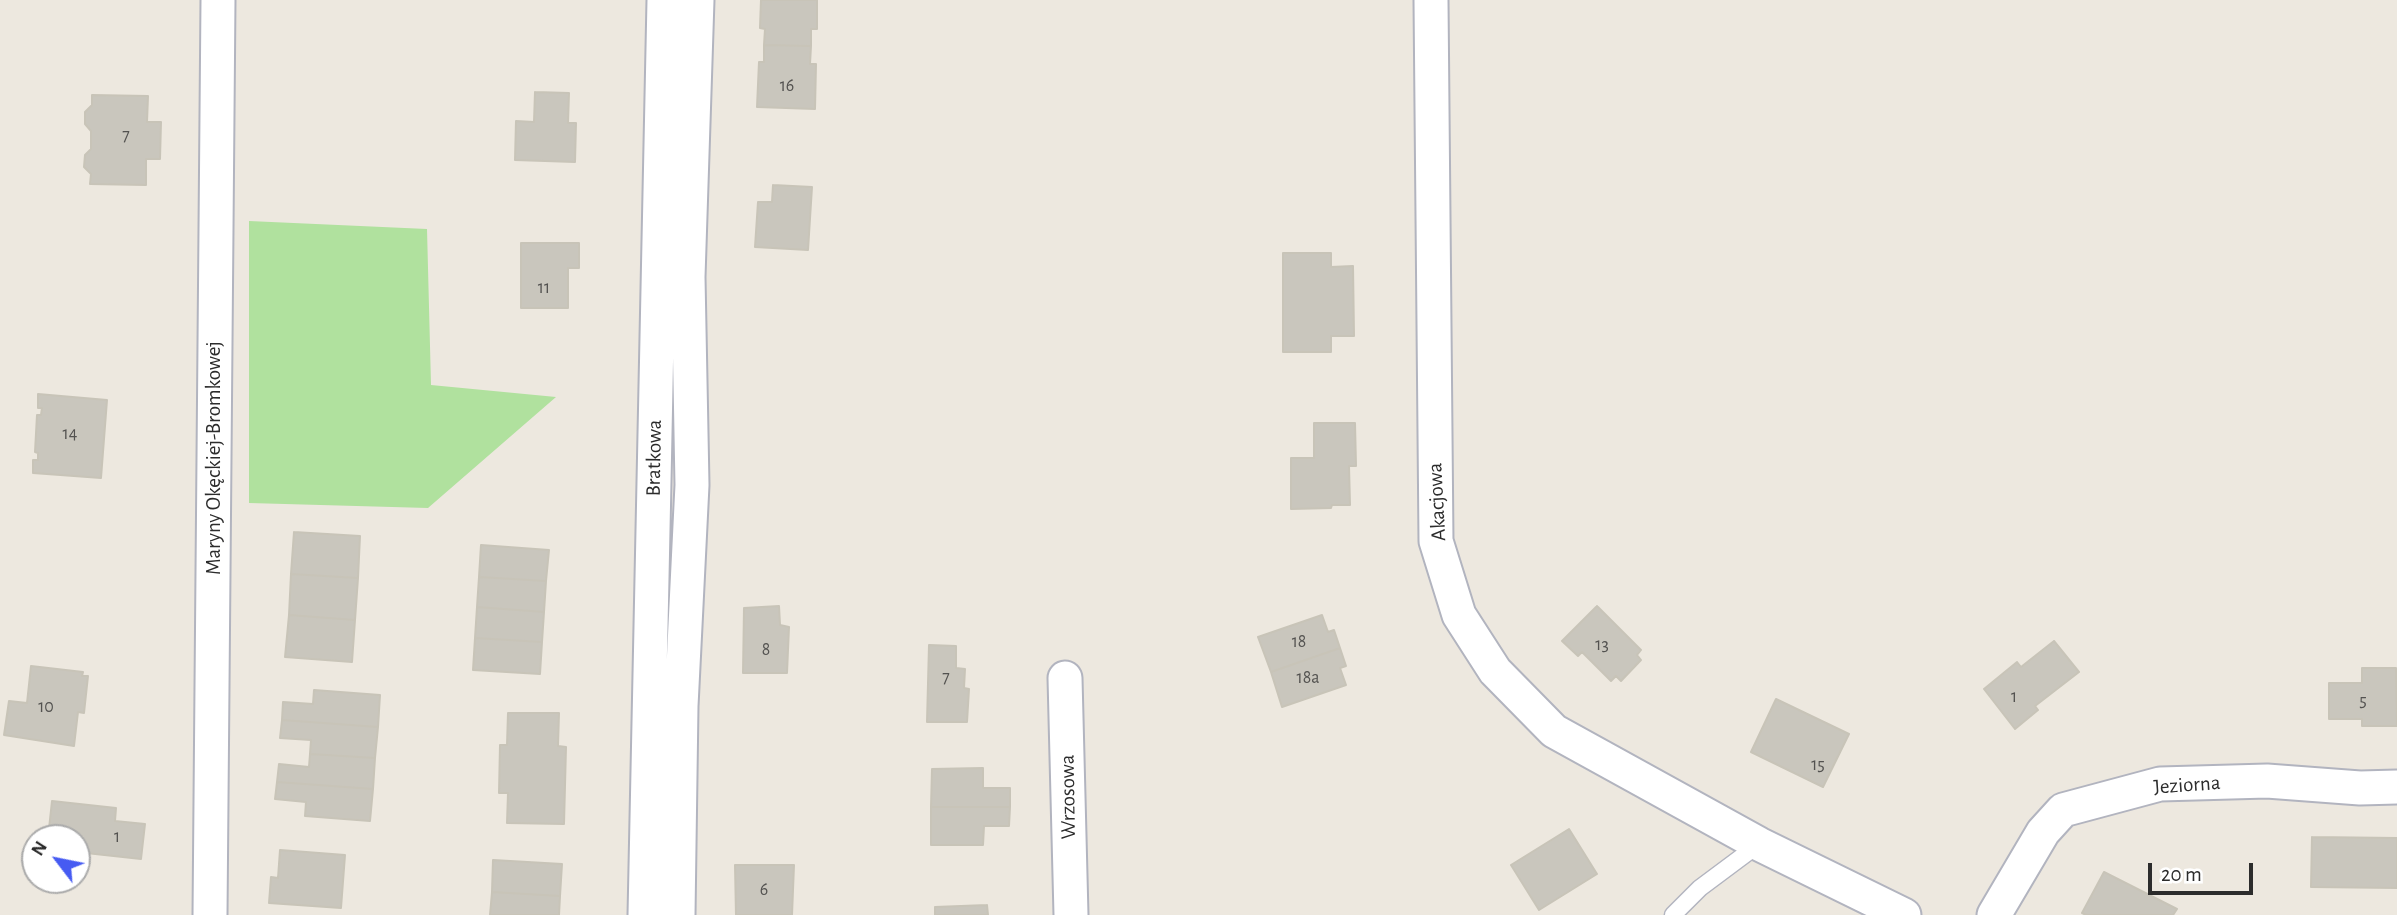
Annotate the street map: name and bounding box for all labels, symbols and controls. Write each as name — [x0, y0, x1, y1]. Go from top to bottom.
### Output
house number: 16 — [780, 75, 794, 97]
house number: 7 — [122, 125, 130, 147]
house number: 11 — [538, 277, 550, 299]
street label: Maryny Okęckiej-Bromkowej — [201, 341, 227, 575]
street label: Bratkowa — [641, 419, 667, 497]
house number: 14 — [63, 423, 77, 445]
street label: Akacjowa — [1422, 462, 1452, 542]
house number: 18 — [1292, 631, 1306, 653]
house number: 13 — [1595, 634, 1609, 656]
house number: 8 — [762, 639, 770, 661]
house number: 7 — [942, 667, 950, 689]
house number: 18a — [1296, 667, 1320, 689]
house number: 1 — [2011, 686, 2017, 708]
house number: 5 — [2359, 690, 2367, 712]
house number: 10 — [38, 696, 54, 718]
house number: 15 — [1811, 754, 1825, 776]
street label: Wrzosowa — [1055, 755, 1081, 839]
street label: Jeziorna — [2153, 770, 2221, 800]
north arrow — [21, 824, 91, 894]
house number: 1 — [114, 826, 120, 848]
text: N — [28, 838, 51, 859]
scale bar — [2152, 848, 2257, 892]
text: 20 m — [2161, 864, 2202, 885]
house number: 6 — [760, 879, 768, 901]

